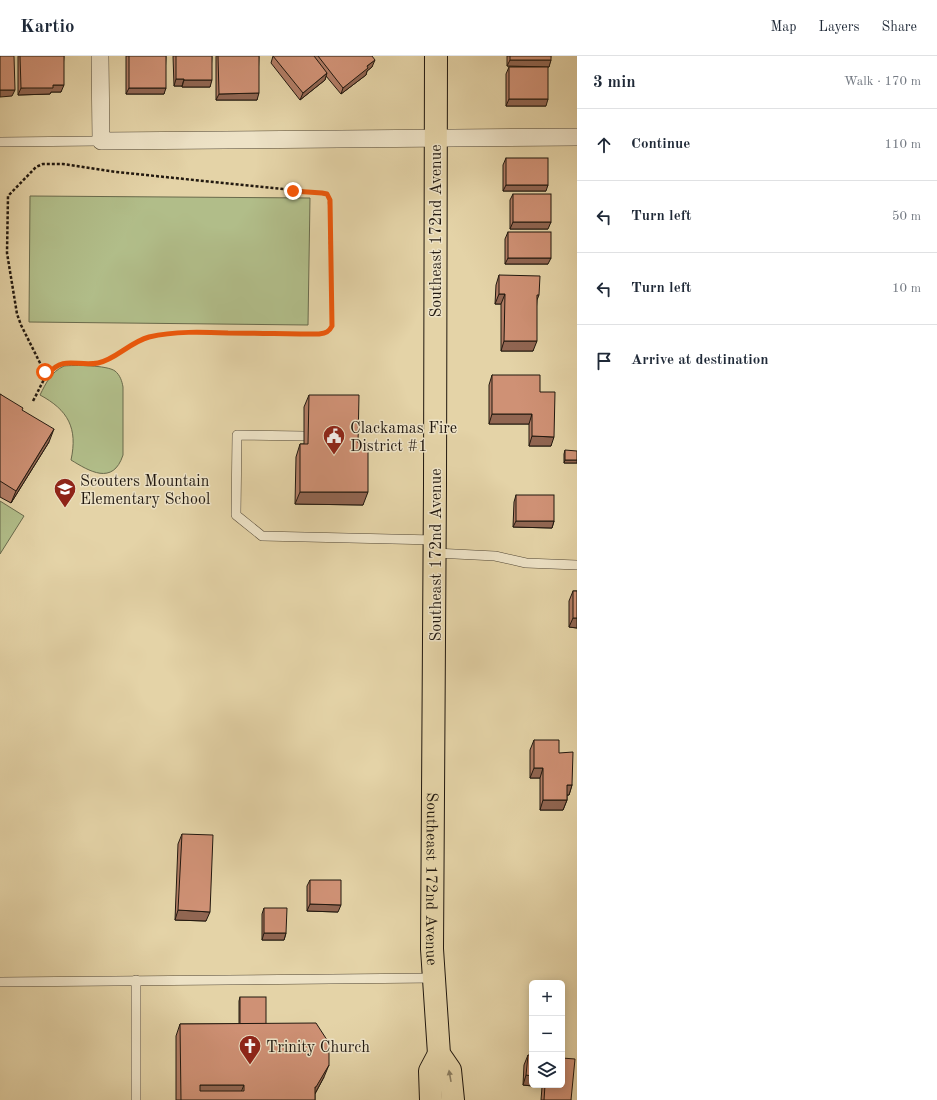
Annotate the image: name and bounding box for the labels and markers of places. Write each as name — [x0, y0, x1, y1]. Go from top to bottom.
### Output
place label: Clackamas Fire District #1 — [350, 421, 457, 455]
public building icon: Clackamas Fire District #1 — [321, 423, 347, 456]
place label: Scouters Mountain Elementary School — [80, 474, 210, 508]
school or university icon: Scouters Mountain Elementary School — [52, 476, 78, 509]
church icon: Trinity Church — [237, 1033, 263, 1066]
place label: Trinity Church — [266, 1040, 370, 1056]

